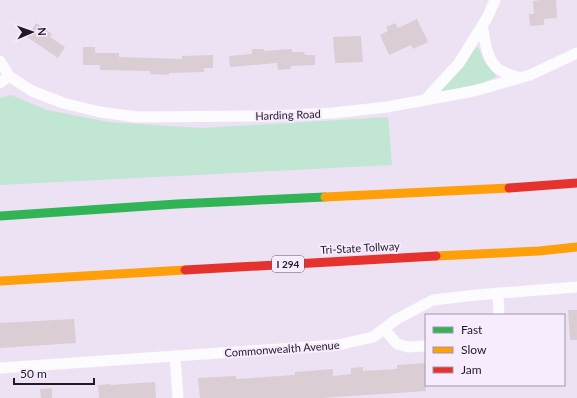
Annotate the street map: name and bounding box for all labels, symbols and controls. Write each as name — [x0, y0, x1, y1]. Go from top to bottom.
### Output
north arrow — [12, 12, 52, 52]
text: N — [36, 27, 49, 36]
street label: Harding Road — [255, 107, 321, 122]
street label: Tri-State Tollway — [320, 239, 400, 256]
road number: I 294 — [272, 256, 304, 272]
legend — [425, 314, 565, 386]
text: Fast — [461, 322, 483, 337]
street label: Commonwealth Avenue — [224, 338, 340, 359]
text: Slow — [461, 342, 487, 357]
scale bar — [14, 360, 94, 386]
text: Jam — [461, 362, 482, 377]
text: 50 m — [20, 366, 47, 381]

